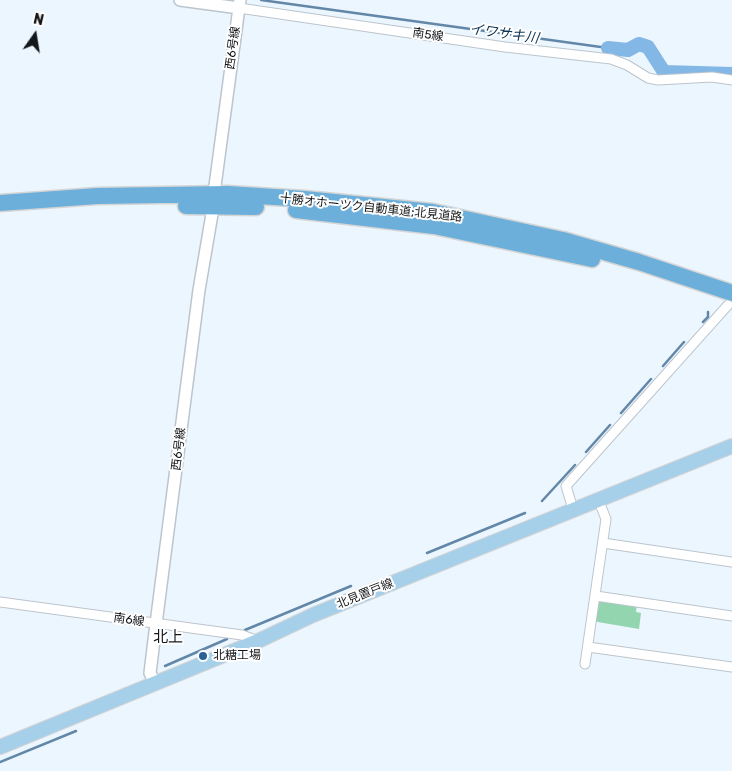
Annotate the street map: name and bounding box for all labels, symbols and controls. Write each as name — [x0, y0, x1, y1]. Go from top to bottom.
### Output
north arrow — [10, 10, 60, 60]
text: N — [32, 10, 45, 29]
water label: イワサキ川 — [468, 21, 540, 47]
street label: 西6号線 — [223, 26, 243, 70]
street label: 南5線 — [412, 26, 444, 44]
street label: 十勝オホーツク自動車道;北見道路 — [279, 191, 463, 225]
street label: 西6号線 — [169, 427, 189, 471]
street label: 北見置戸線 — [334, 576, 396, 612]
street label: 南6線 — [113, 611, 145, 629]
district label: 北上 — [153, 629, 183, 647]
place label: 北糖工場 — [213, 649, 261, 663]
marker: 北糖工場 — [197, 650, 209, 662]

